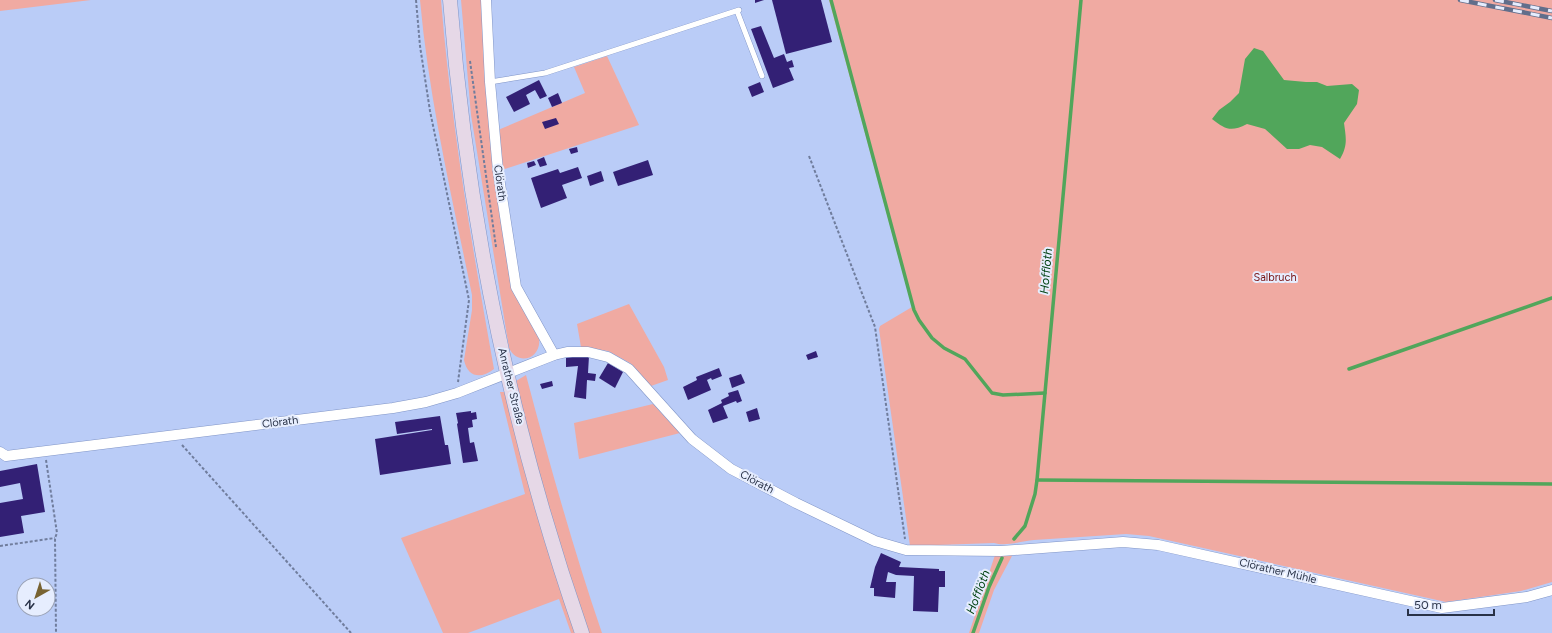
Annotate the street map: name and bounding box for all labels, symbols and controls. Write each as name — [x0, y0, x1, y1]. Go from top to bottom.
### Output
street label: Clörath — [491, 164, 509, 202]
water label: Hofflöth — [1037, 247, 1055, 294]
park label: Salbruch — [1253, 271, 1297, 284]
street label: Anrather Straße — [495, 347, 527, 425]
street label: Clörath — [261, 413, 299, 431]
street label: Clörath — [738, 468, 776, 496]
street label: Clörather Mühle — [1238, 556, 1318, 586]
water label: Hofflöth — [963, 568, 993, 616]
north arrow — [16, 577, 56, 617]
scale bar — [1408, 591, 1494, 617]
text: N — [23, 597, 37, 612]
text: 50 m — [1414, 598, 1442, 612]

